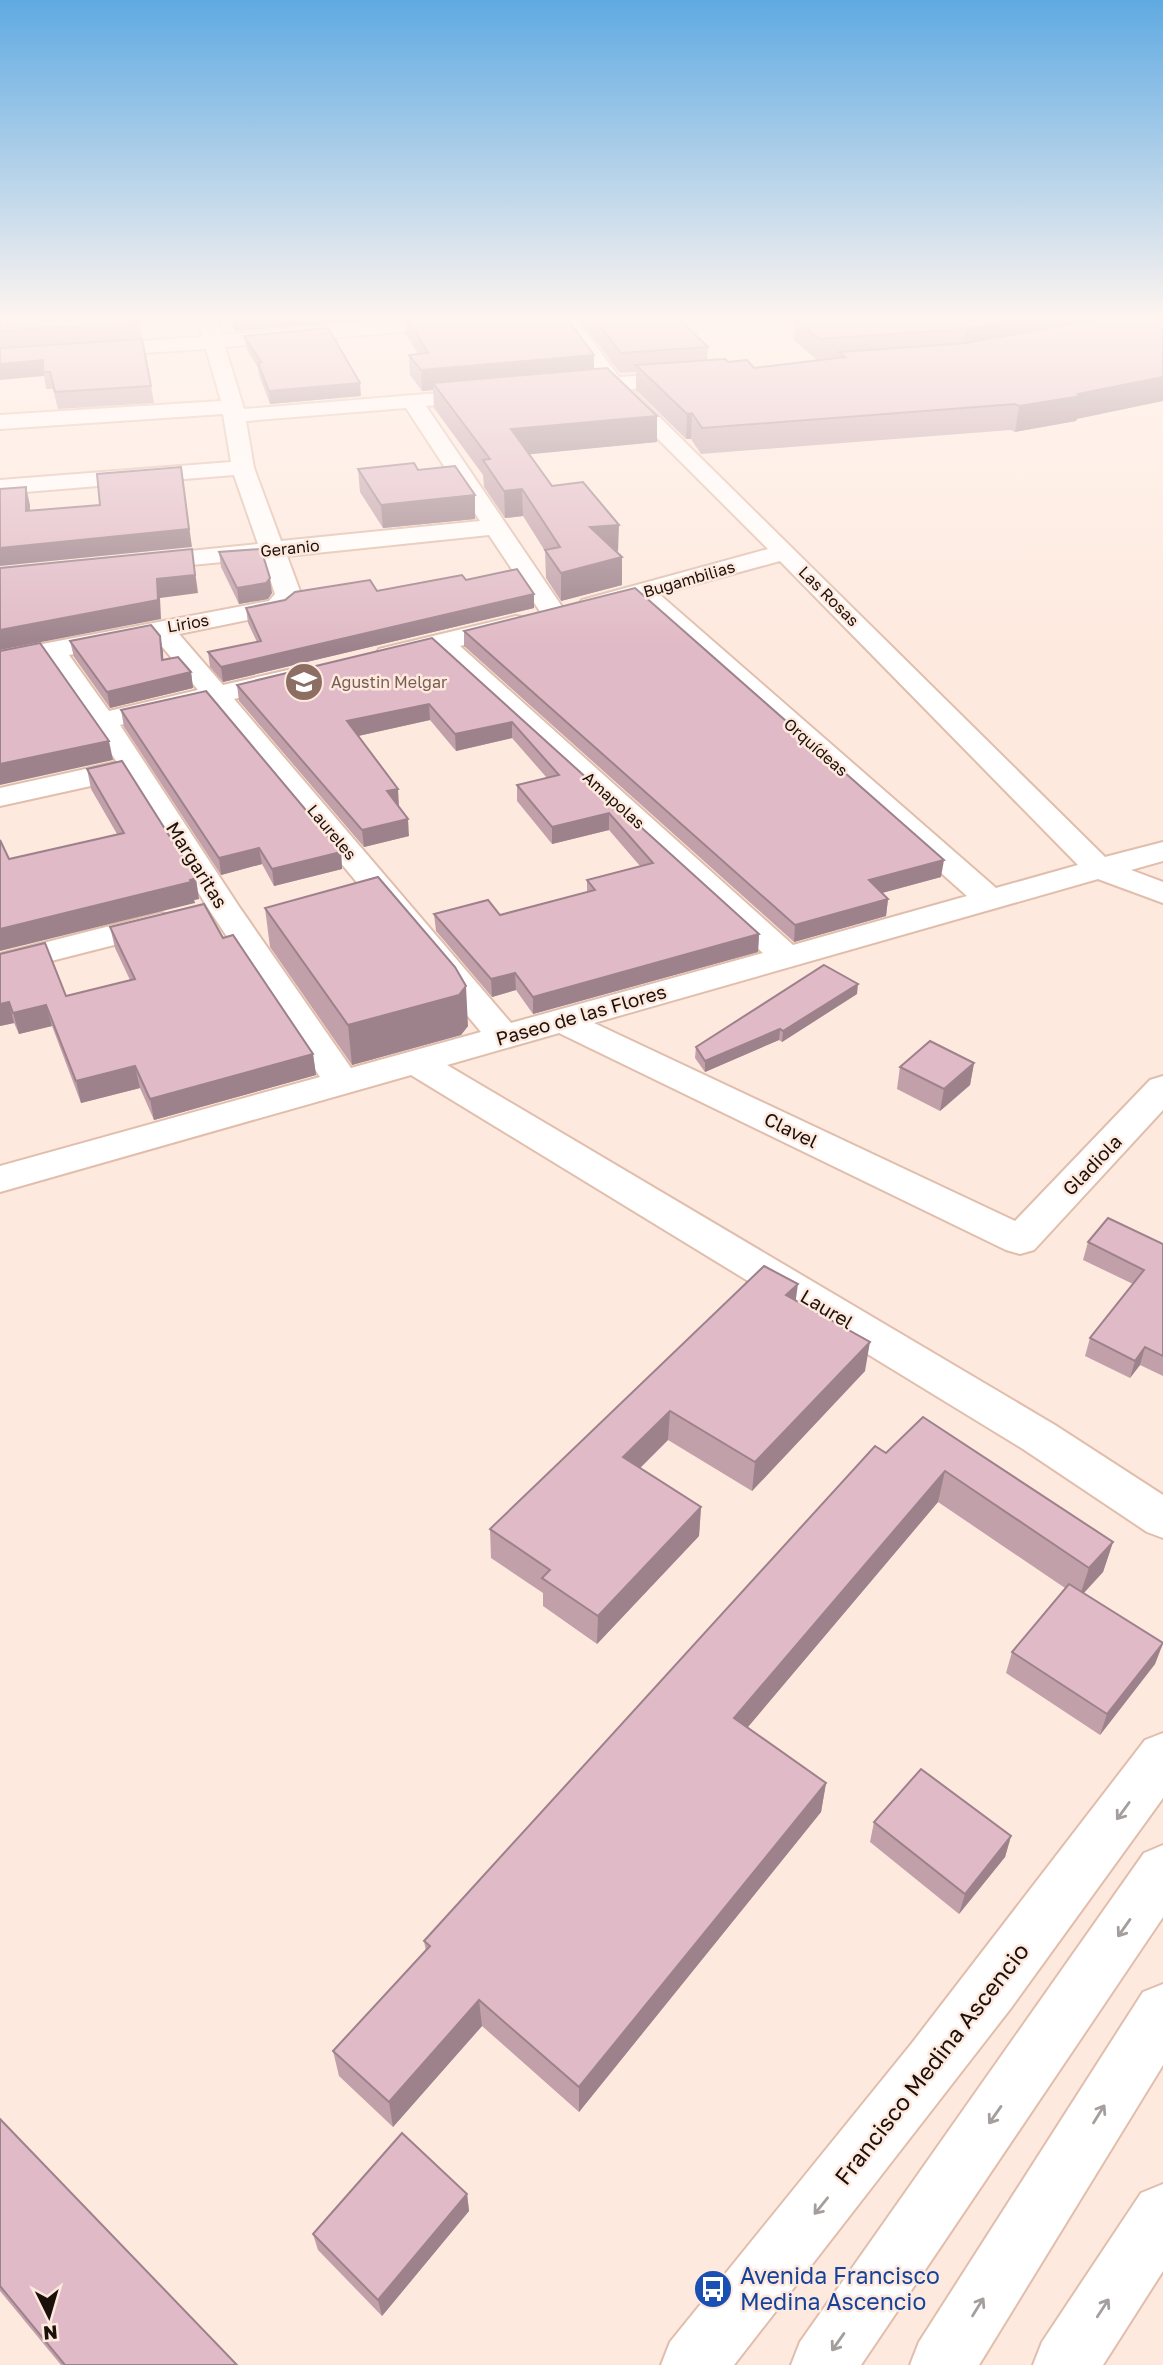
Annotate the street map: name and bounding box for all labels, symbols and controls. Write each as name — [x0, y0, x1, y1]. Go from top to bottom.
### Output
street label: Geranio — [259, 535, 321, 561]
street label: Bugambilias — [641, 556, 737, 602]
street label: Las Rosas — [795, 562, 863, 630]
street label: Lirios — [166, 610, 210, 636]
school or university icon: Agustin Melgar — [283, 661, 325, 703]
place label: Agustin Melgar — [331, 672, 447, 692]
street label: Orquídeas — [780, 714, 852, 780]
street label: Amapolas — [579, 767, 649, 833]
street label: Laureles — [303, 800, 361, 864]
street label: Margaritas — [162, 817, 233, 912]
street label: Paseo de las Flores — [493, 979, 669, 1050]
street label: Clavel — [761, 1107, 822, 1152]
street label: Gladiola — [1057, 1130, 1126, 1200]
street label: Laurel — [797, 1284, 858, 1333]
one-way arrow — [1116, 1801, 1130, 1820]
one-way arrow — [1117, 1917, 1131, 1937]
street label: Francisco Medina Ascencio — [828, 1937, 1034, 2190]
one-way arrow — [988, 2105, 1002, 2124]
one-way arrow — [1092, 2105, 1106, 2125]
one-way arrow — [813, 2196, 829, 2214]
place label: Avenida Francisco Medina Ascencio — [740, 2261, 940, 2315]
bus stop icon: Avenida Francisco Medina Ascencio — [692, 2268, 734, 2310]
north arrow — [14, 2281, 84, 2351]
one-way arrow — [972, 2298, 986, 2318]
one-way arrow — [1095, 2299, 1110, 2318]
text: N — [42, 2321, 59, 2346]
one-way arrow — [831, 2332, 845, 2351]

